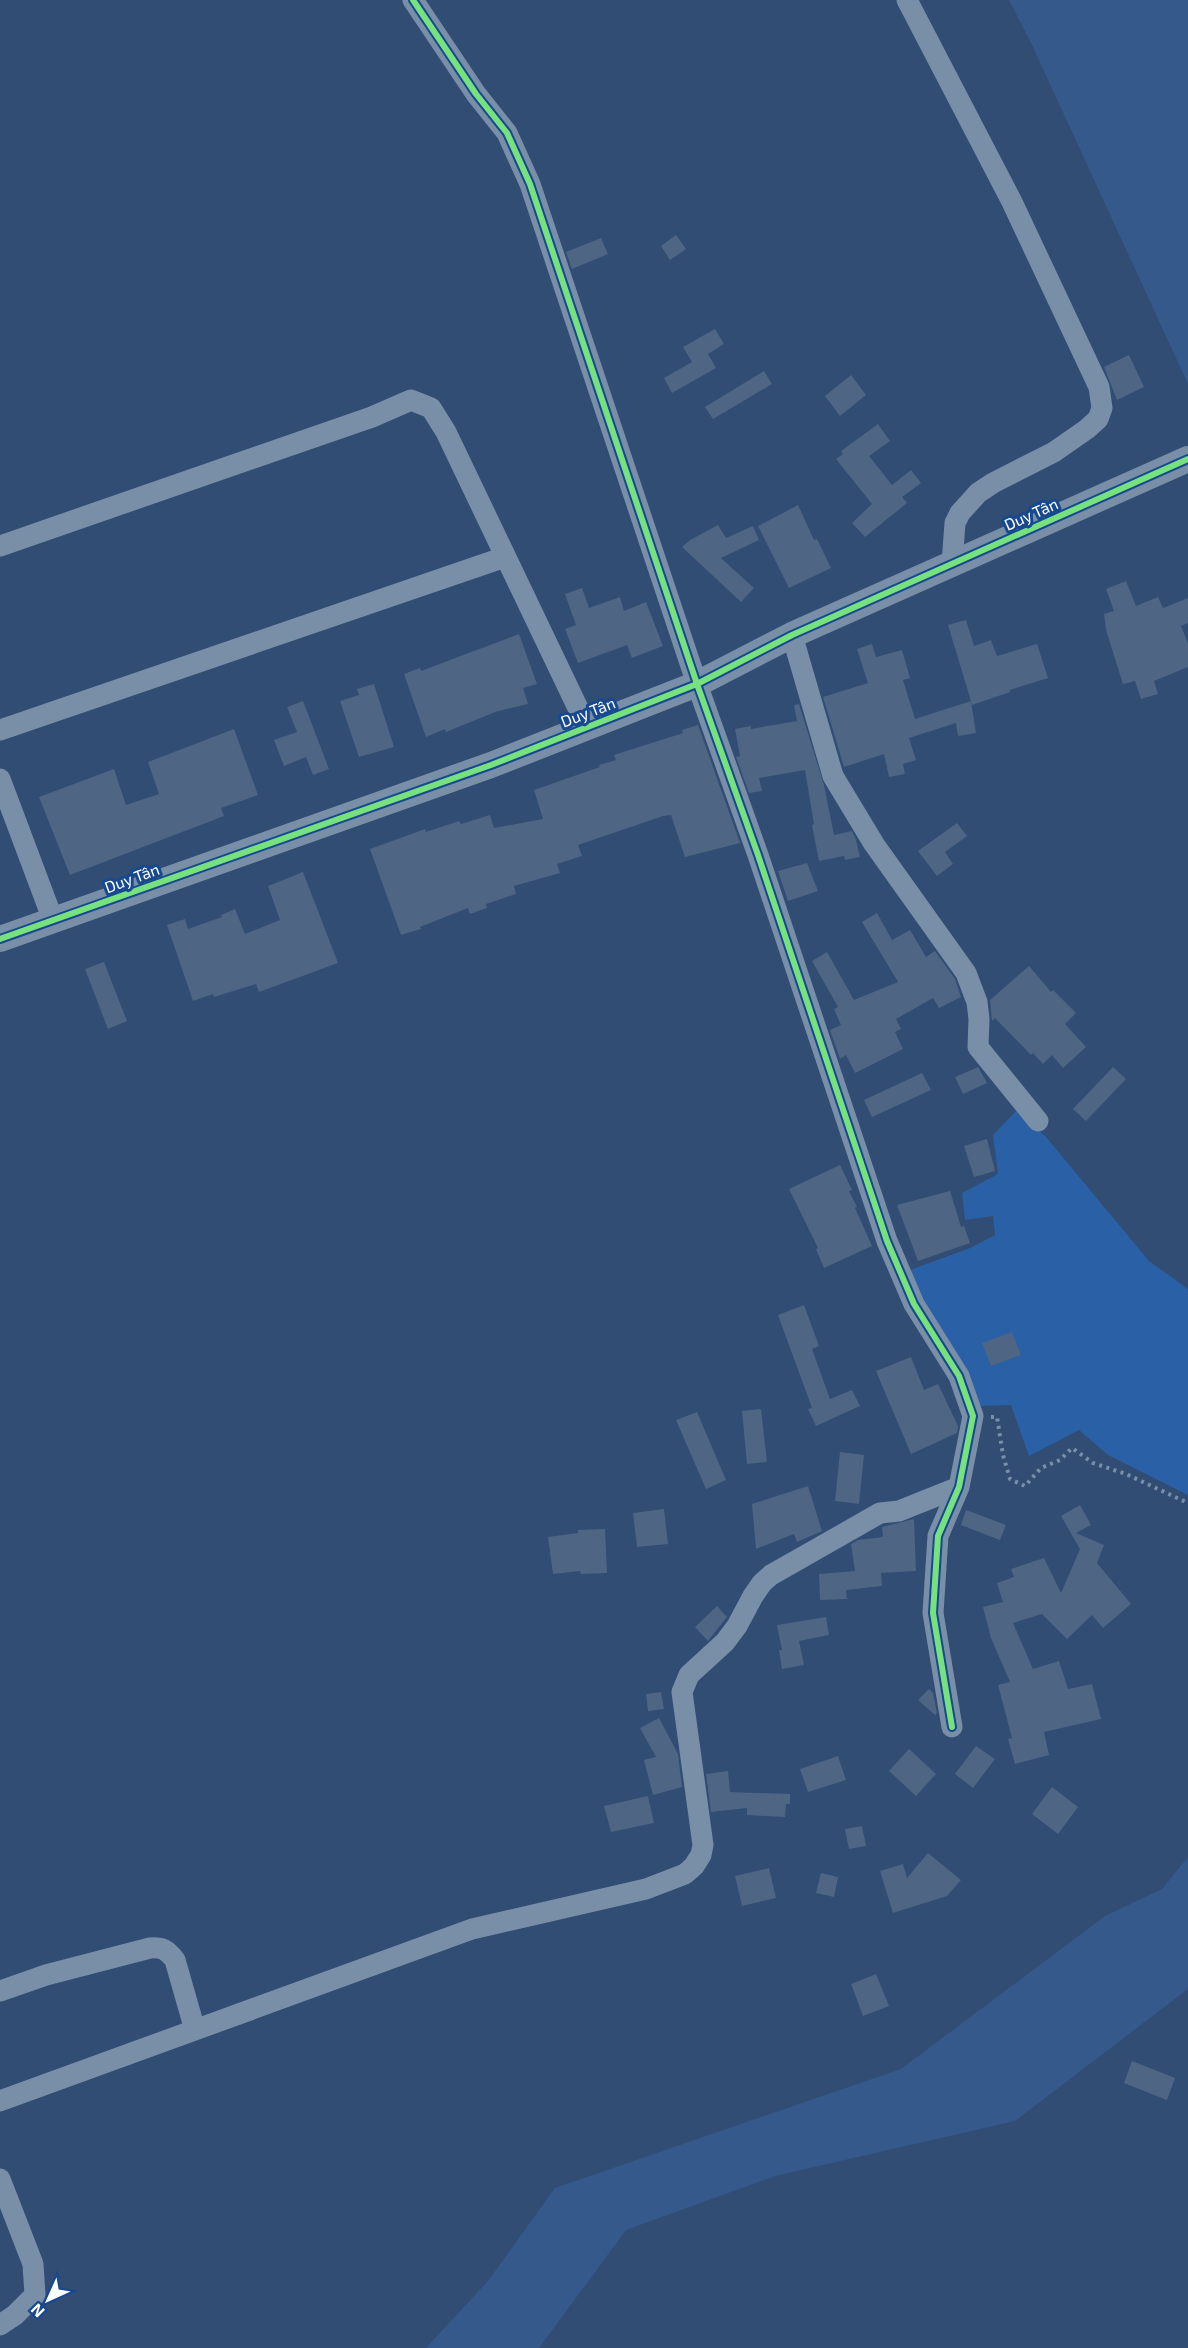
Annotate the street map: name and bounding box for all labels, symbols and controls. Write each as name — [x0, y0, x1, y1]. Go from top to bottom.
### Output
street label: Duy Tân — [1001, 493, 1061, 534]
street label: Duy Tân — [558, 692, 618, 731]
street label: Duy Tân — [102, 859, 162, 896]
north arrow — [18, 2270, 78, 2330]
text: N — [26, 2300, 48, 2322]

